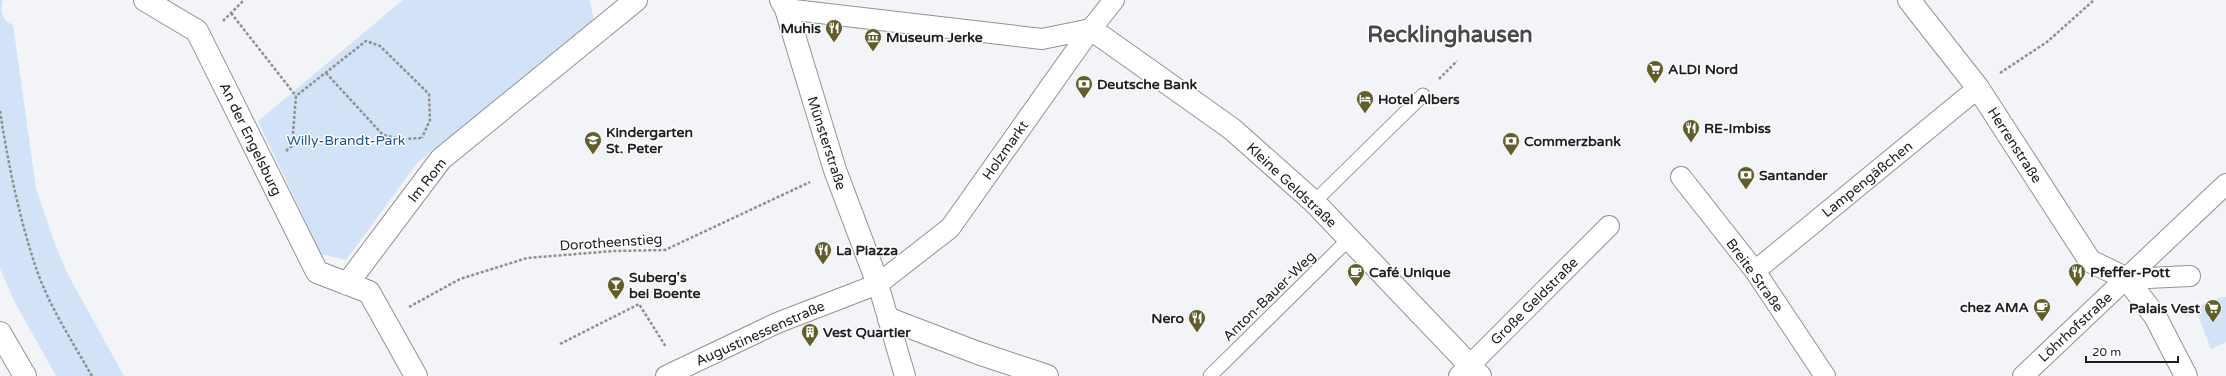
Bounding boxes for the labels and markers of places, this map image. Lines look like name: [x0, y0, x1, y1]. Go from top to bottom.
restaurant icon: Muhis: [824, 18, 844, 43]
place label: Muhis: [780, 20, 821, 37]
museum icon: Museum Jerke: [863, 27, 883, 52]
place label: Museum Jerke: [886, 29, 983, 46]
supermarket icon: ALDI Nord: [1645, 59, 1665, 84]
place label: ALDI Nord: [1668, 61, 1738, 78]
bank icon: Deutsche Bank: [1074, 74, 1094, 99]
place label: Deutsche Bank: [1097, 76, 1197, 93]
hotel icon: Hotel Albers: [1355, 89, 1375, 114]
place label: Hotel Albers: [1378, 91, 1460, 108]
restaurant icon: RE-Imbiss: [1681, 118, 1701, 143]
place label: RE-Imbiss: [1704, 120, 1771, 137]
place label: Kindergarten St. Peter: [606, 124, 693, 157]
school or university icon: Kindergarten St. Peter: [583, 130, 603, 155]
bank icon: Commerzbank: [1501, 131, 1521, 156]
place label: Commerzbank: [1524, 133, 1621, 150]
bank icon: Santander: [1736, 165, 1756, 190]
place label: Santander: [1759, 167, 1828, 184]
restaurant icon: La Piazza: [813, 240, 833, 265]
place label: La Piazza: [836, 242, 898, 259]
cafe icon: Café Unique: [1346, 262, 1366, 287]
restaurant icon: Pfeffer-Pott: [2067, 262, 2087, 287]
place label: Café Unique: [1369, 264, 1451, 281]
place label: Pfeffer-Pott: [2090, 264, 2171, 281]
place label: Suberg's bei Boente: [629, 269, 701, 302]
bar icon: Suberg's bei Boente: [606, 275, 626, 300]
cafe icon: chez AMA: [2032, 297, 2052, 322]
supermarket icon: Palais Vest: [2203, 298, 2223, 323]
place label: chez AMA: [1960, 299, 2030, 316]
place label: Palais Vest: [2129, 300, 2201, 317]
restaurant icon: Nero: [1187, 308, 1207, 333]
place label: Nero: [1151, 310, 1184, 327]
building icon: Vest Quartier: [800, 322, 820, 347]
place label: Vest Quartier: [823, 324, 911, 341]

